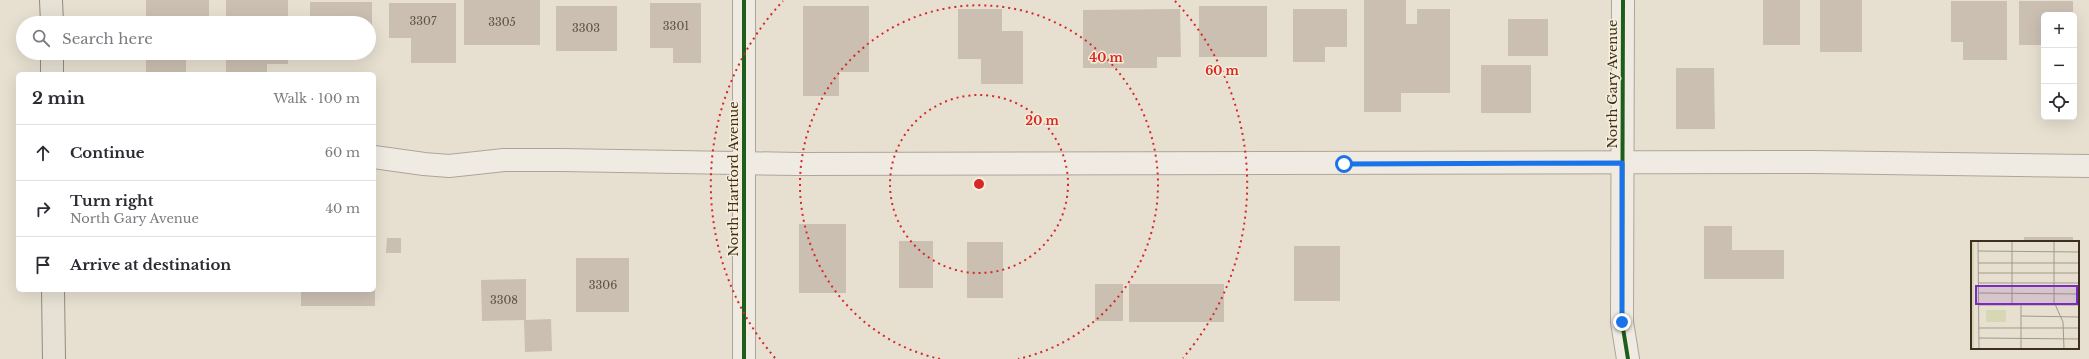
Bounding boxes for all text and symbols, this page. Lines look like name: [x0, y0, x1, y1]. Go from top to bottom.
map controls: [2041, 12, 2077, 120]
button: +: [2041, 12, 2077, 48]
house number: 3307: [410, 14, 437, 28]
house number: 3305: [488, 15, 516, 29]
search box: [16, 16, 376, 60]
house number: 3301: [663, 19, 689, 33]
street label: North Gary Avenue: [1604, 20, 1621, 148]
house number: 3303: [572, 21, 600, 35]
icon: search: [30, 27, 52, 49]
text: Search here: [62, 29, 153, 48]
button: −: [2041, 48, 2077, 84]
text: 40 m: [1089, 50, 1123, 65]
text: 60 m: [1205, 63, 1240, 78]
button: locate: [2041, 84, 2077, 120]
text: 2 min: [32, 88, 85, 109]
text: Walk · 100 m: [273, 90, 360, 107]
street label: North Hartford Avenue: [725, 101, 742, 257]
text: 20 m: [1025, 113, 1059, 128]
icon: ahead: [32, 142, 54, 164]
text: Continue: [70, 143, 145, 162]
text: 60 m: [325, 144, 360, 161]
route start: [1335, 155, 1353, 173]
centre of rings: [972, 177, 986, 191]
text: Turn right: [70, 191, 153, 210]
icon: right: [32, 198, 54, 220]
text: 40 m: [325, 200, 360, 217]
text: North Gary Avenue: [70, 210, 199, 227]
inset map: [1971, 241, 2079, 349]
icon: arrive: [32, 254, 54, 276]
text: Arrive at destination: [70, 255, 231, 274]
house number: 3306: [589, 278, 617, 292]
house number: 3308: [490, 293, 518, 307]
route end: [1613, 313, 1631, 331]

